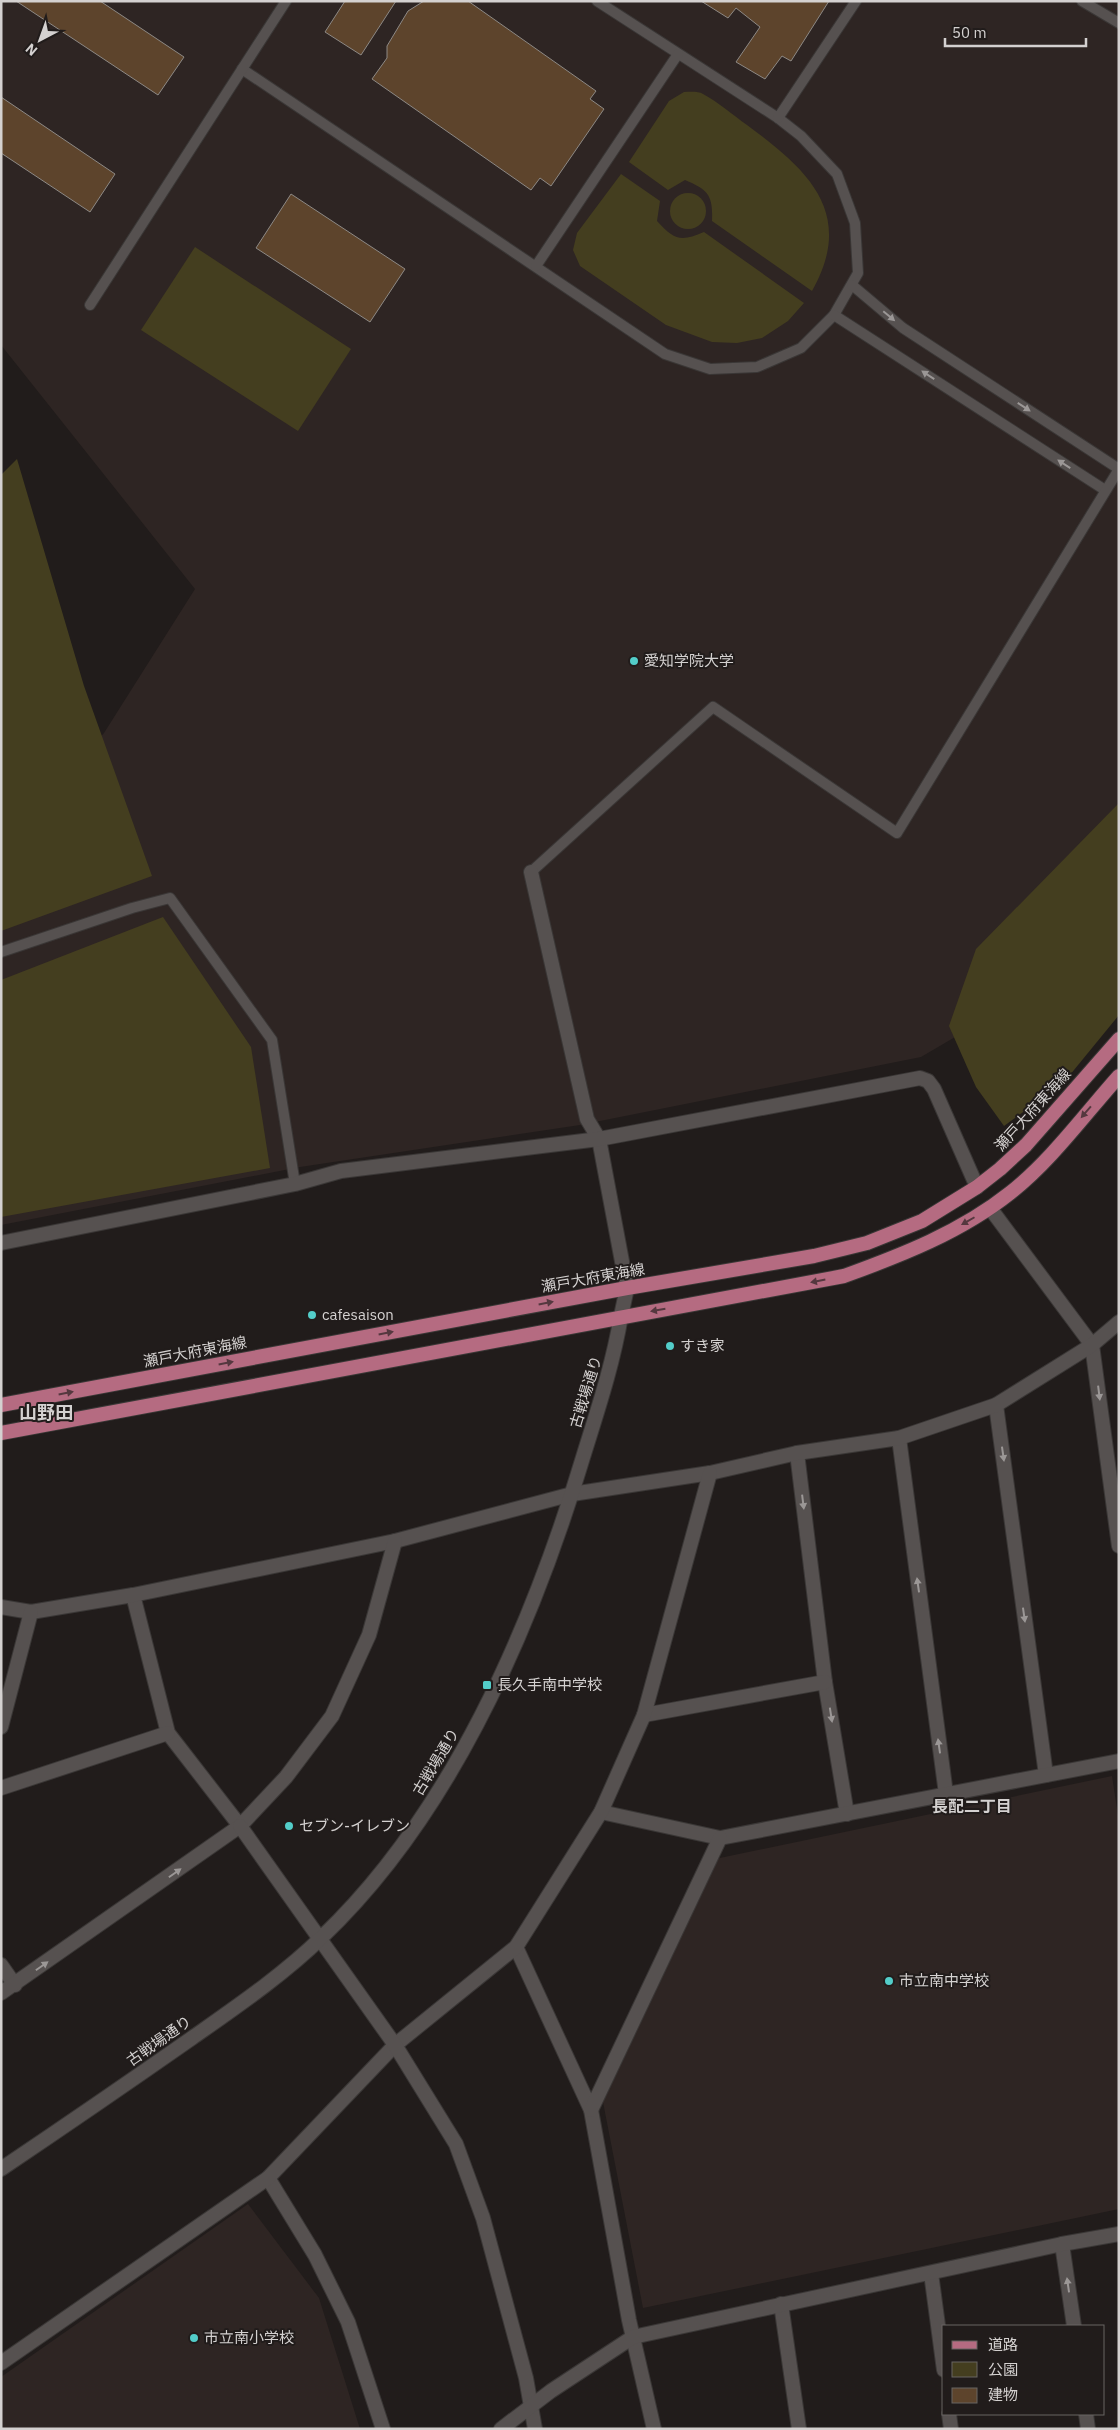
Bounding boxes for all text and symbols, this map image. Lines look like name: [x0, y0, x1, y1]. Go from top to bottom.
north arrow: [15, 15, 65, 65]
scale bar: [945, 15, 1086, 47]
text: 50 m: [952, 23, 987, 42]
text: N: [22, 40, 41, 60]
one-way arrow: [883, 310, 895, 321]
one-way arrow: [921, 371, 935, 380]
one-way arrow: [1017, 402, 1030, 411]
one-way arrow: [1058, 459, 1071, 468]
place label: 愛知学院大学: [644, 651, 734, 670]
marker: 愛知学院大学: [628, 655, 640, 667]
street label: 瀬戸大府東海線: [990, 1064, 1075, 1155]
one-way arrow: [1081, 1105, 1092, 1118]
one-way arrow: [961, 1217, 974, 1226]
street label: 瀬戸大府東海線: [540, 1259, 646, 1296]
one-way arrow: [810, 1277, 825, 1285]
one-way arrow: [538, 1299, 553, 1307]
place label: cafesaison: [322, 1305, 394, 1324]
one-way arrow: [649, 1306, 665, 1314]
marker: cafesaison: [306, 1309, 318, 1321]
one-way arrow: [378, 1328, 394, 1336]
street label: 瀬戸大府東海線: [142, 1332, 248, 1371]
place label: すき家: [680, 1336, 725, 1355]
marker: すき家: [664, 1340, 676, 1352]
street label: 古戦場通り: [565, 1353, 606, 1431]
one-way arrow: [219, 1358, 235, 1366]
one-way arrow: [1095, 1385, 1103, 1401]
one-way arrow: [59, 1388, 75, 1396]
district label: 山野田: [19, 1401, 73, 1424]
one-way arrow: [999, 1446, 1007, 1462]
one-way arrow: [799, 1494, 807, 1510]
one-way arrow: [914, 1576, 922, 1592]
one-way arrow: [1021, 1607, 1029, 1623]
place label: 長久手南中学校: [497, 1675, 602, 1694]
marker: 長久手南中学校: [481, 1679, 493, 1691]
one-way arrow: [827, 1707, 835, 1723]
street label: 古戦場通り: [408, 1725, 463, 1799]
one-way arrow: [935, 1737, 943, 1753]
district label: 長配二丁目: [932, 1796, 1012, 1816]
place label: セブン-イレブン: [299, 1816, 410, 1835]
marker: セブン-イレブン: [283, 1820, 295, 1832]
one-way arrow: [168, 1868, 181, 1878]
one-way arrow: [35, 1961, 48, 1971]
place label: 市立南中学校: [899, 1971, 989, 1990]
marker: 市立南中学校: [883, 1975, 895, 1987]
street label: 古戦場通り: [123, 2011, 195, 2070]
one-way arrow: [1064, 2277, 1072, 2293]
legend: [942, 2325, 1105, 2415]
place label: 市立南小学校: [204, 2328, 294, 2347]
marker: 市立南小学校: [188, 2332, 200, 2344]
text: 道路: [988, 2335, 1018, 2354]
text: 公園: [988, 2360, 1018, 2379]
text: 建物: [988, 2385, 1018, 2404]

